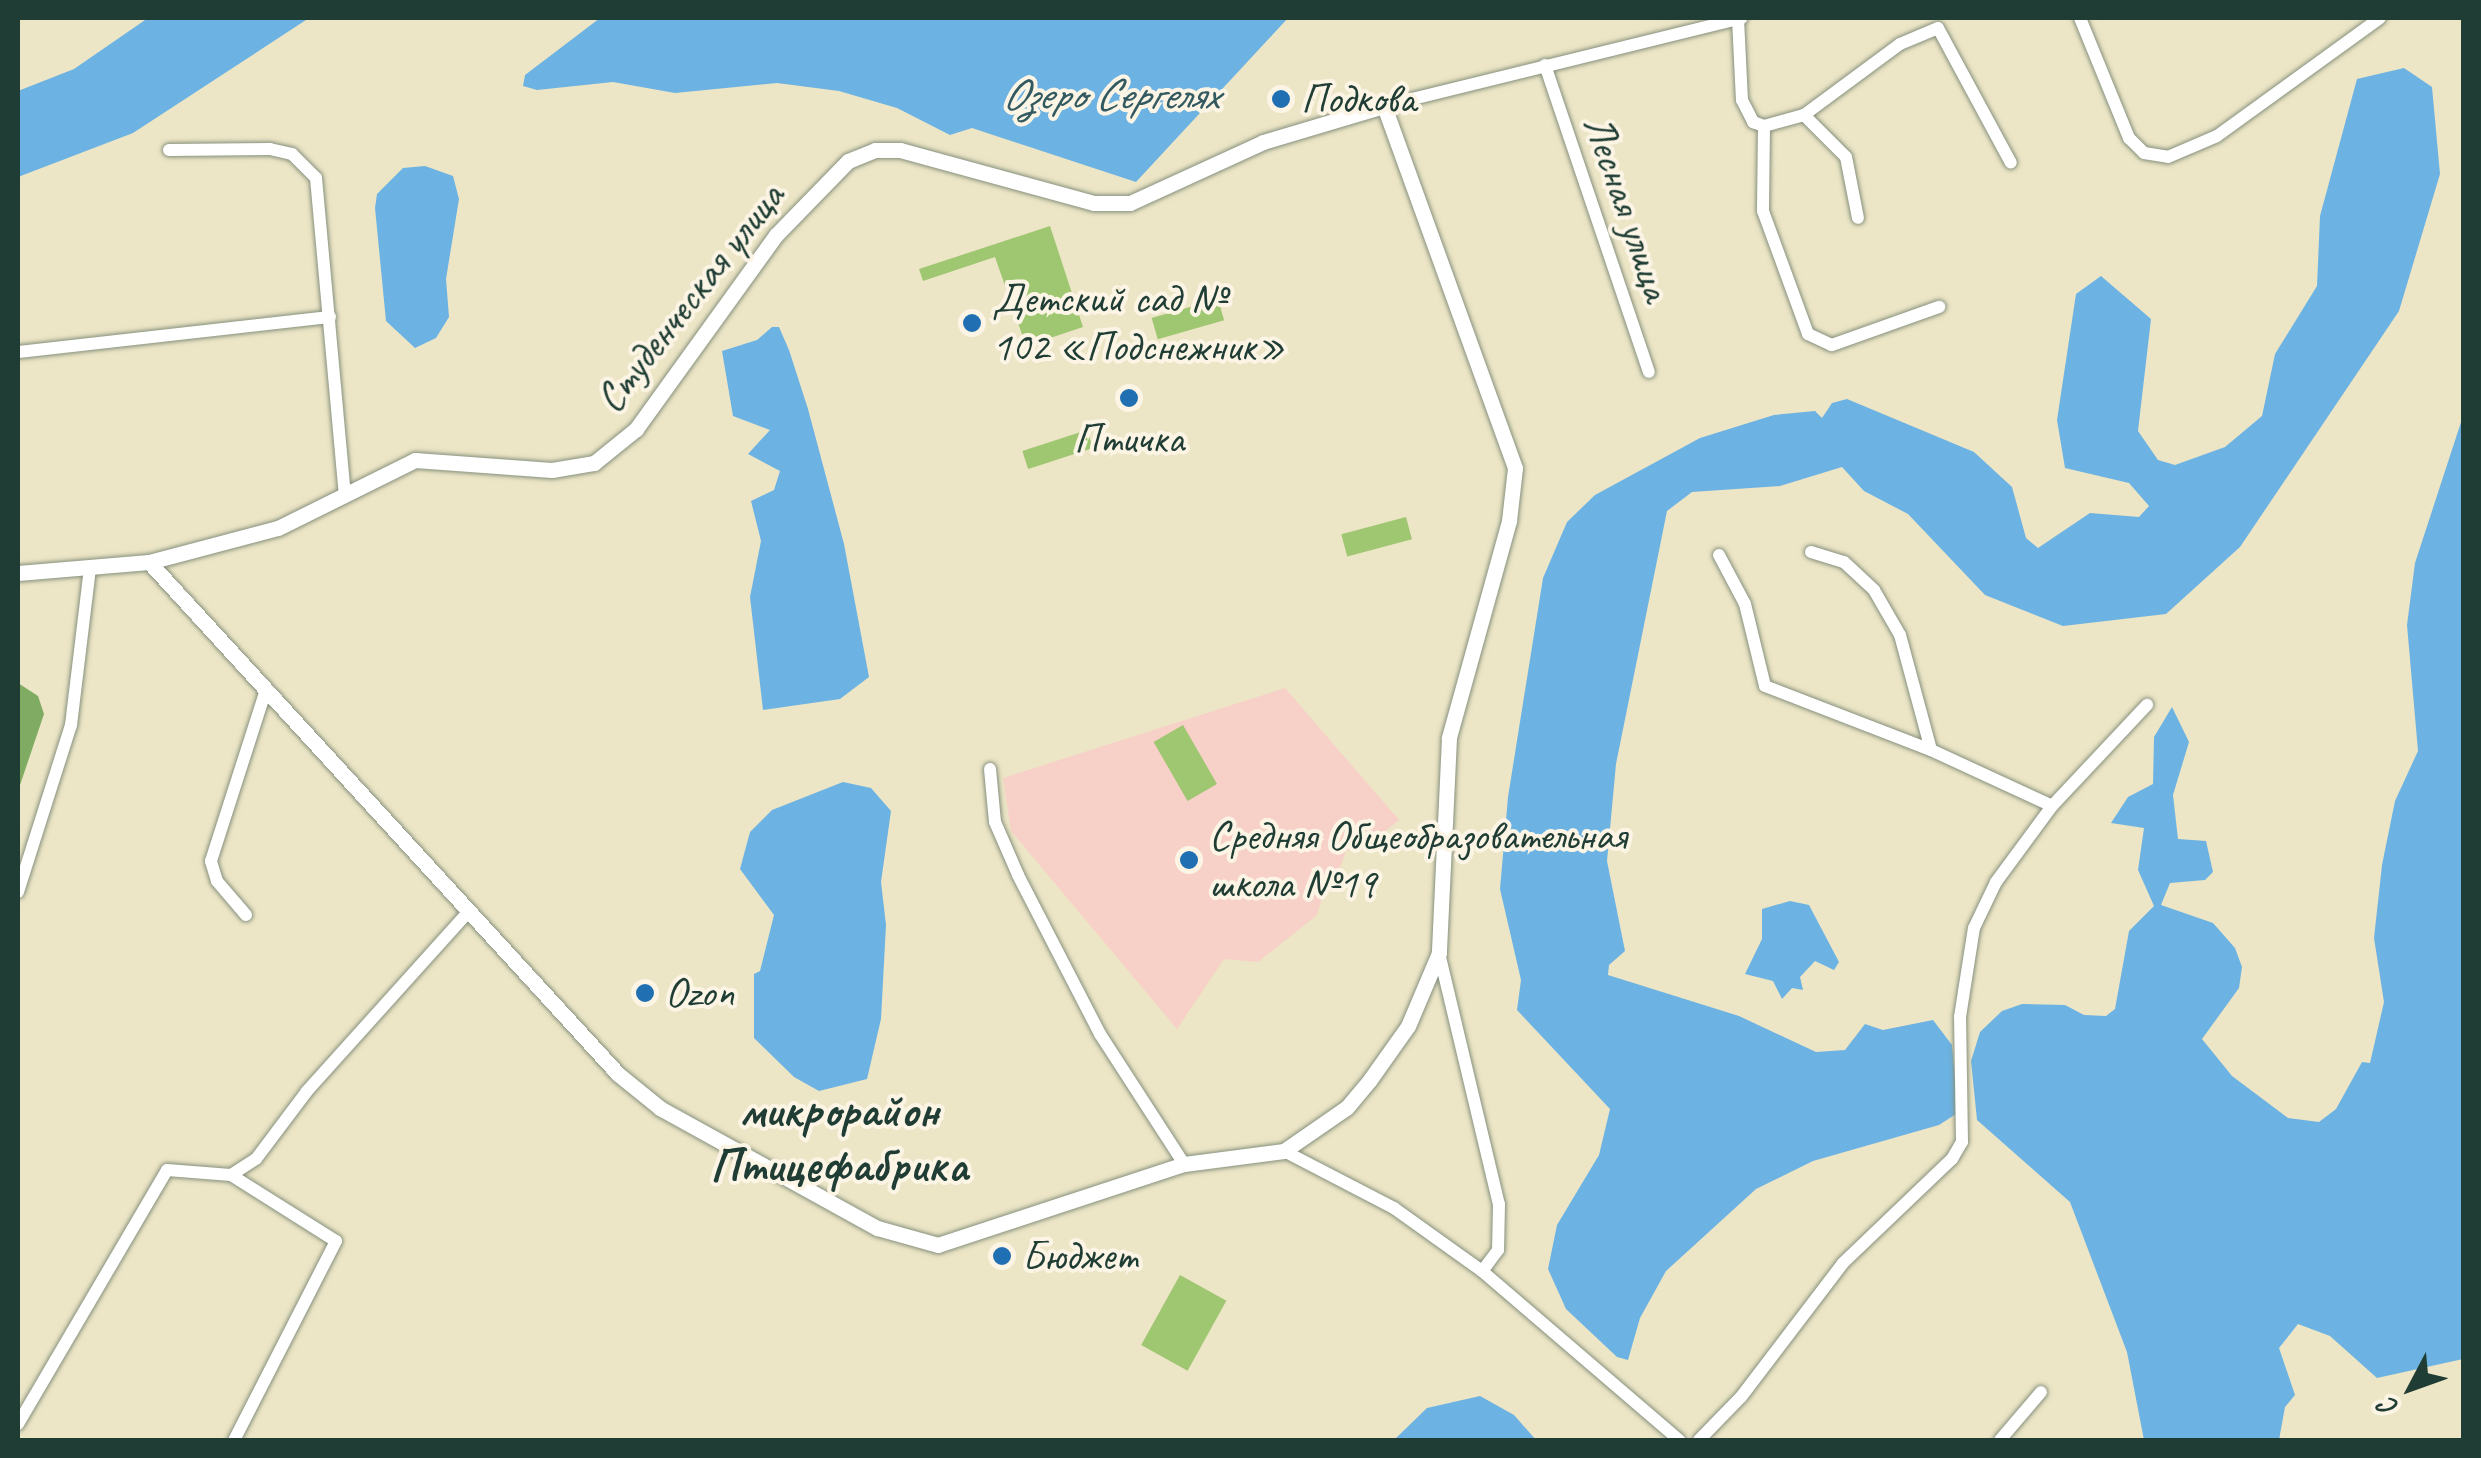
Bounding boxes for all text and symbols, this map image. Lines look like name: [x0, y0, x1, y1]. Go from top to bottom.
water label: Озеро Сергелях: [1001, 68, 1219, 122]
place label: Подкова: [1301, 74, 1415, 124]
marker: Подкова: [1270, 88, 1292, 110]
street label: Лесная улица: [1572, 109, 1682, 307]
street label: Студенческая улица: [584, 172, 796, 424]
place label: Детский сад № 102 «Подснежник»: [992, 274, 1285, 372]
marker: Детский сад № 102 «Подснежник»: [961, 312, 983, 334]
marker: Птичка: [1118, 387, 1140, 409]
place label: Птичка: [1074, 414, 1184, 464]
place label: Средняя Общеобразовательная школа №19: [1209, 811, 1626, 909]
marker: Средняя Общеобразовательная школа №19: [1178, 849, 1200, 871]
place label: Ozon: [665, 968, 734, 1018]
marker: Ozon: [634, 982, 656, 1004]
district label: микрорайон Птицефабрика: [710, 1081, 968, 1194]
place label: Бюджет: [1022, 1231, 1138, 1281]
marker: Бюджет: [991, 1245, 1013, 1267]
north arrow: [2361, 1338, 2461, 1438]
text: С: [2370, 1391, 2406, 1425]

